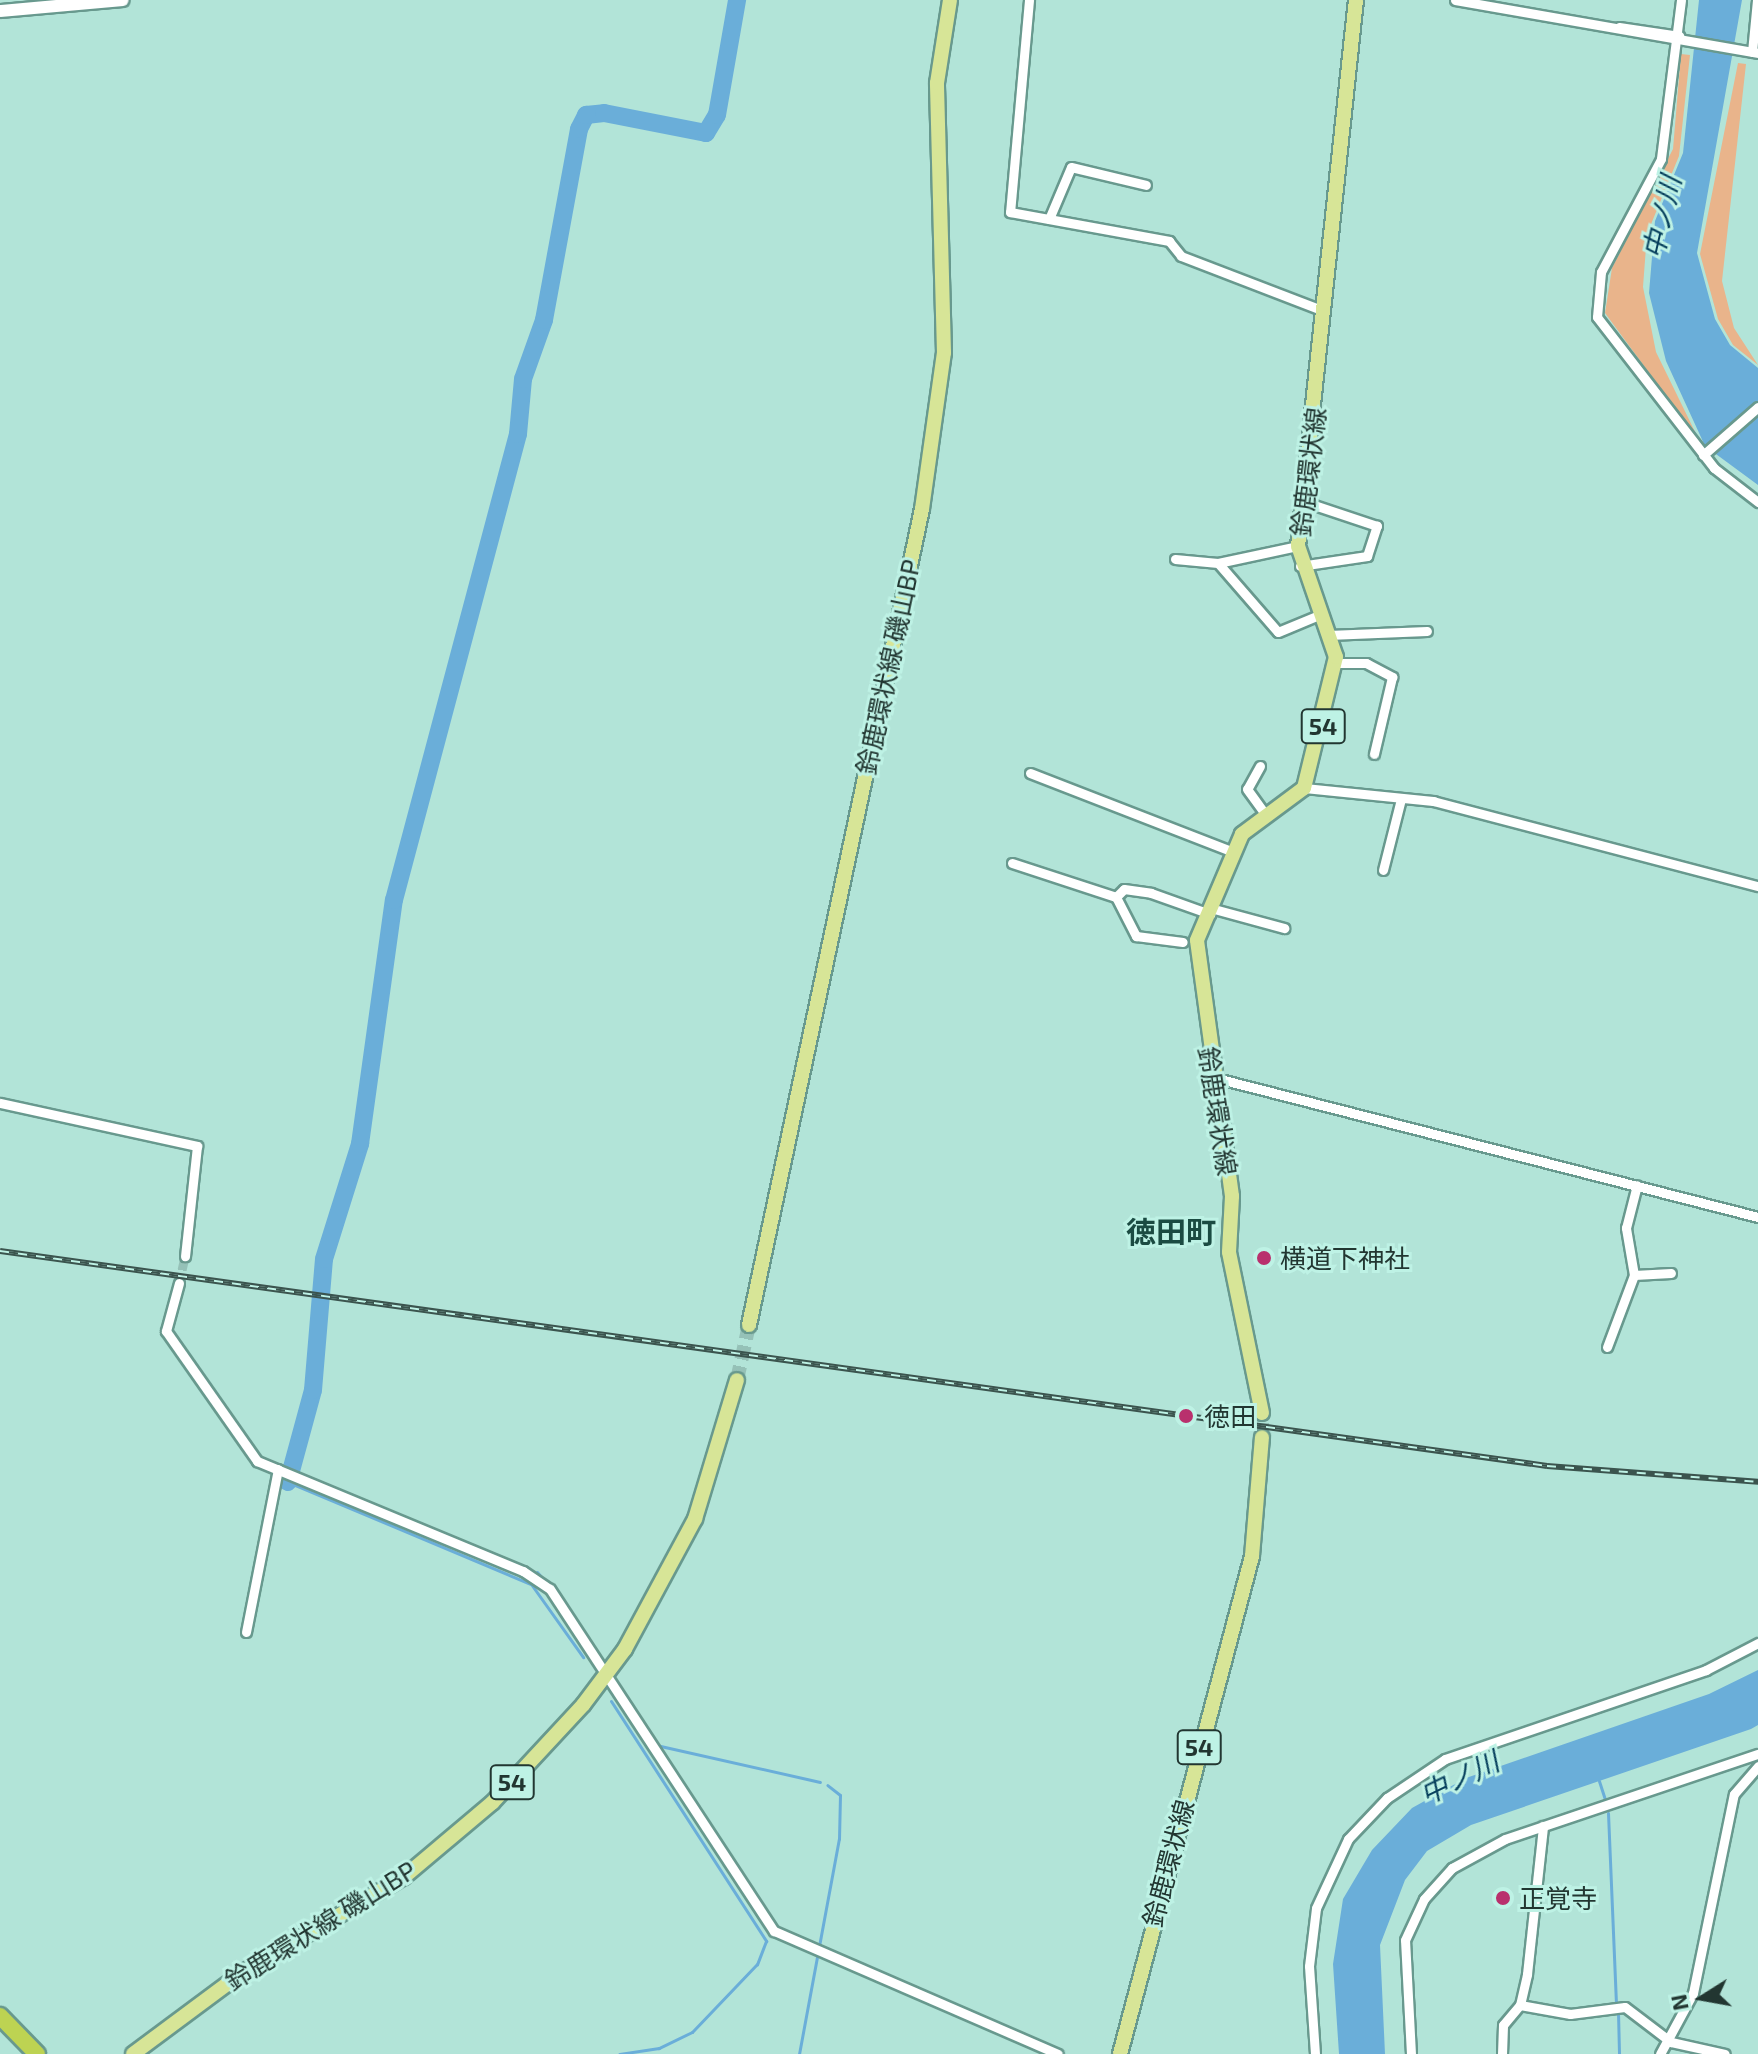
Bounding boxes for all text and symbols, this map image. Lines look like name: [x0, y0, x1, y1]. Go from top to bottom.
water label: 中ノ川: [1635, 172, 1687, 262]
street label: 鈴鹿環状線: [1285, 406, 1331, 538]
street label: 鈴鹿環状線 磯山BP: [850, 557, 926, 777]
road number: 54: [1299, 706, 1347, 746]
street label: 鈴鹿環状線: [1192, 1044, 1244, 1178]
district label: 徳田町: [1126, 1213, 1216, 1249]
place label: 横道下神社: [1280, 1242, 1410, 1274]
marker: 横道下神社: [1255, 1249, 1273, 1267]
place label: 徳田: [1204, 1400, 1256, 1432]
marker: 徳田: [1175, 1405, 1197, 1427]
road number: 54: [1175, 1727, 1223, 1767]
water label: 中ノ川: [1414, 1743, 1504, 1811]
road number: 54: [488, 1762, 536, 1802]
street label: 鈴鹿環状線: [1136, 1796, 1200, 1930]
street label: 鈴鹿環状線 磯山BP: [219, 1854, 421, 1996]
place label: 正覚寺: [1519, 1882, 1597, 1914]
marker: 正覚寺: [1494, 1889, 1512, 1907]
north arrow: [1662, 1958, 1742, 2038]
text: N: [1664, 1992, 1693, 2013]

